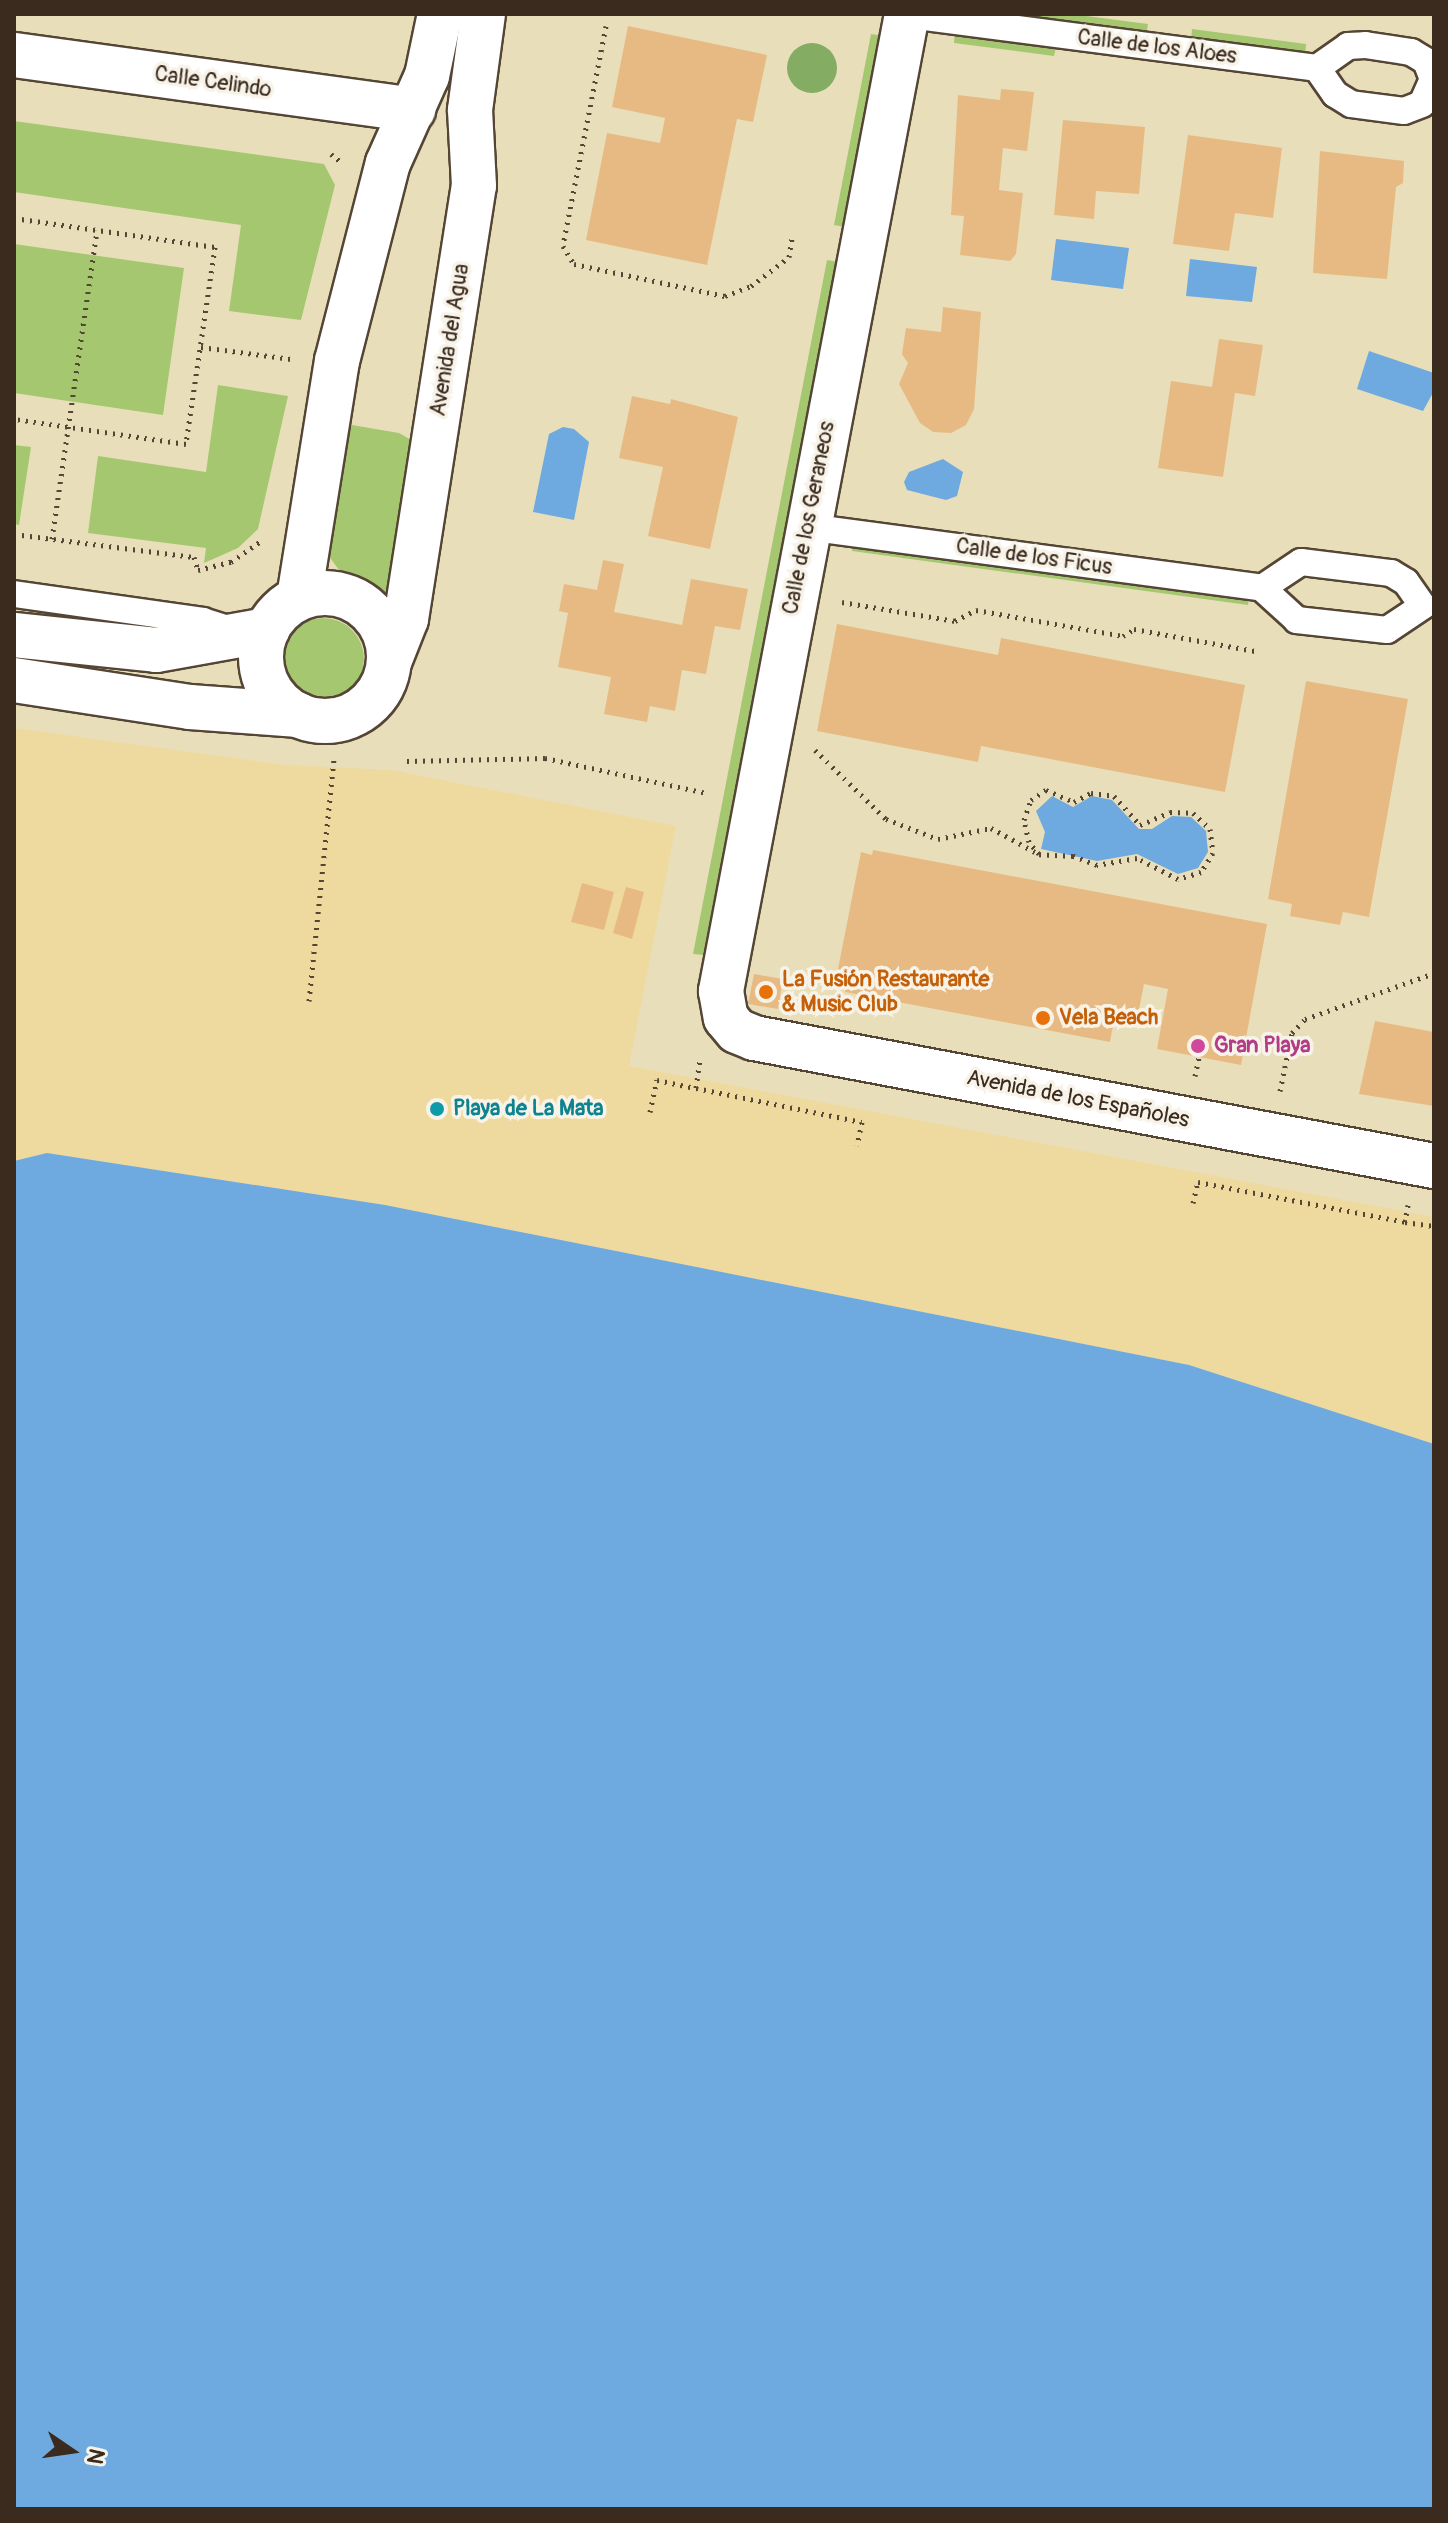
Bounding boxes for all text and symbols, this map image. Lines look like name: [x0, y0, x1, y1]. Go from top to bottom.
street label: Calle de los Aloes: [1076, 24, 1238, 70]
street label: Calle Celindo: [153, 61, 273, 103]
street label: Avenida del Agua: [425, 262, 475, 418]
street label: Calle de los Geraneos: [777, 419, 841, 617]
street label: Calle de los Ficus: [954, 533, 1114, 581]
place label: La Fusión Restaurante & Music Club: [782, 966, 989, 1018]
marker: La Fusión Restaurante & Music Club: [757, 983, 775, 1001]
place label: Vela Beach: [1059, 1005, 1158, 1031]
marker: Vela Beach: [1034, 1009, 1052, 1027]
place label: Gran Playa: [1214, 1033, 1310, 1059]
marker: Gran Playa: [1189, 1037, 1207, 1055]
street label: Avenida de los Españoles: [965, 1064, 1191, 1134]
place label: Playa de La Mata: [453, 1096, 604, 1122]
marker: Playa de La Mata: [428, 1100, 446, 1118]
north arrow: [32, 2411, 112, 2491]
text: N: [80, 2446, 111, 2467]

